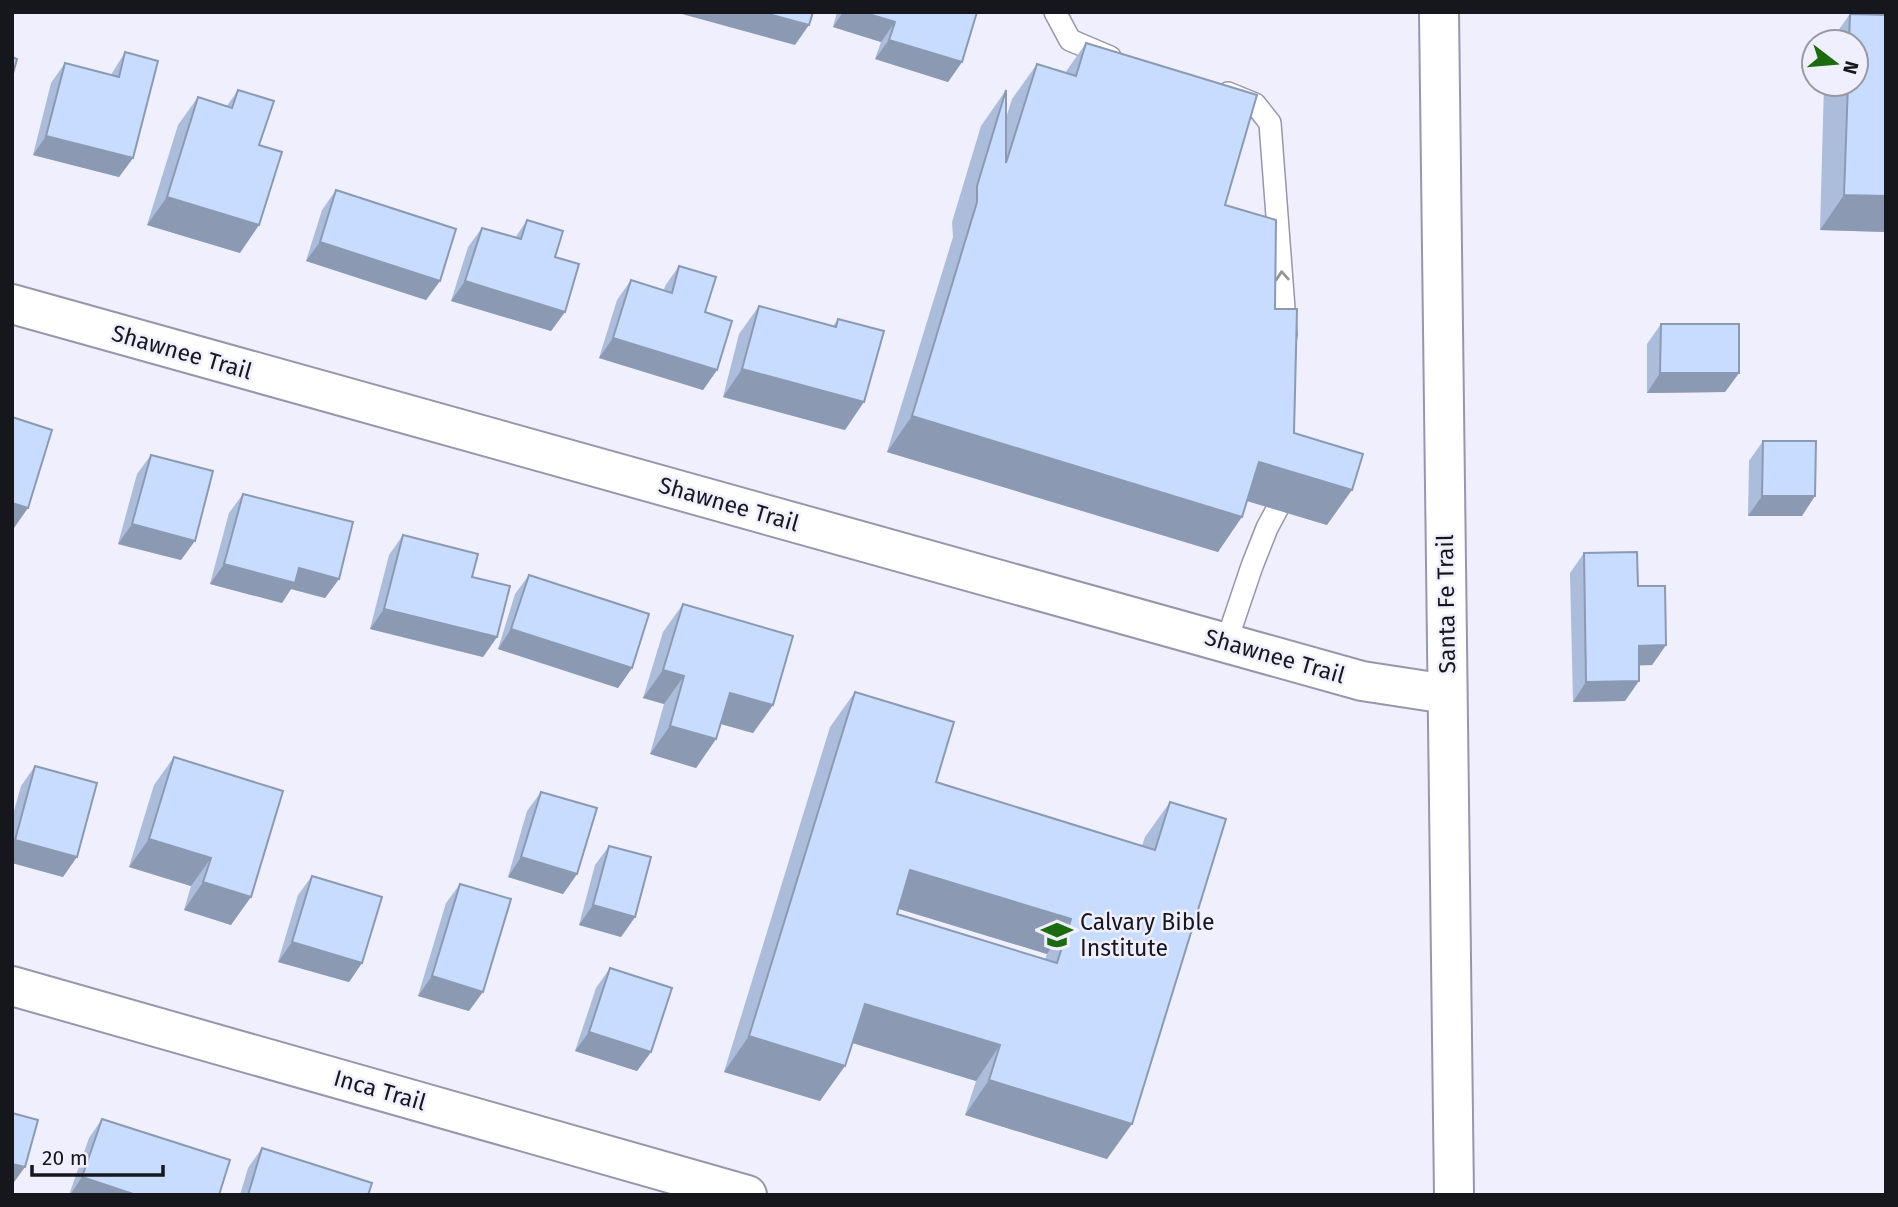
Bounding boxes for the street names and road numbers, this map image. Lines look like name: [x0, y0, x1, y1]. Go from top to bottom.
street label: Shawnee Trail: [109, 319, 256, 385]
street label: Shawnee Trail: [656, 471, 803, 537]
street label: Santa Fe Trail: [1431, 534, 1461, 674]
street label: Shawnee Trail: [1202, 623, 1349, 689]
street label: Inca Trail: [331, 1063, 430, 1117]

